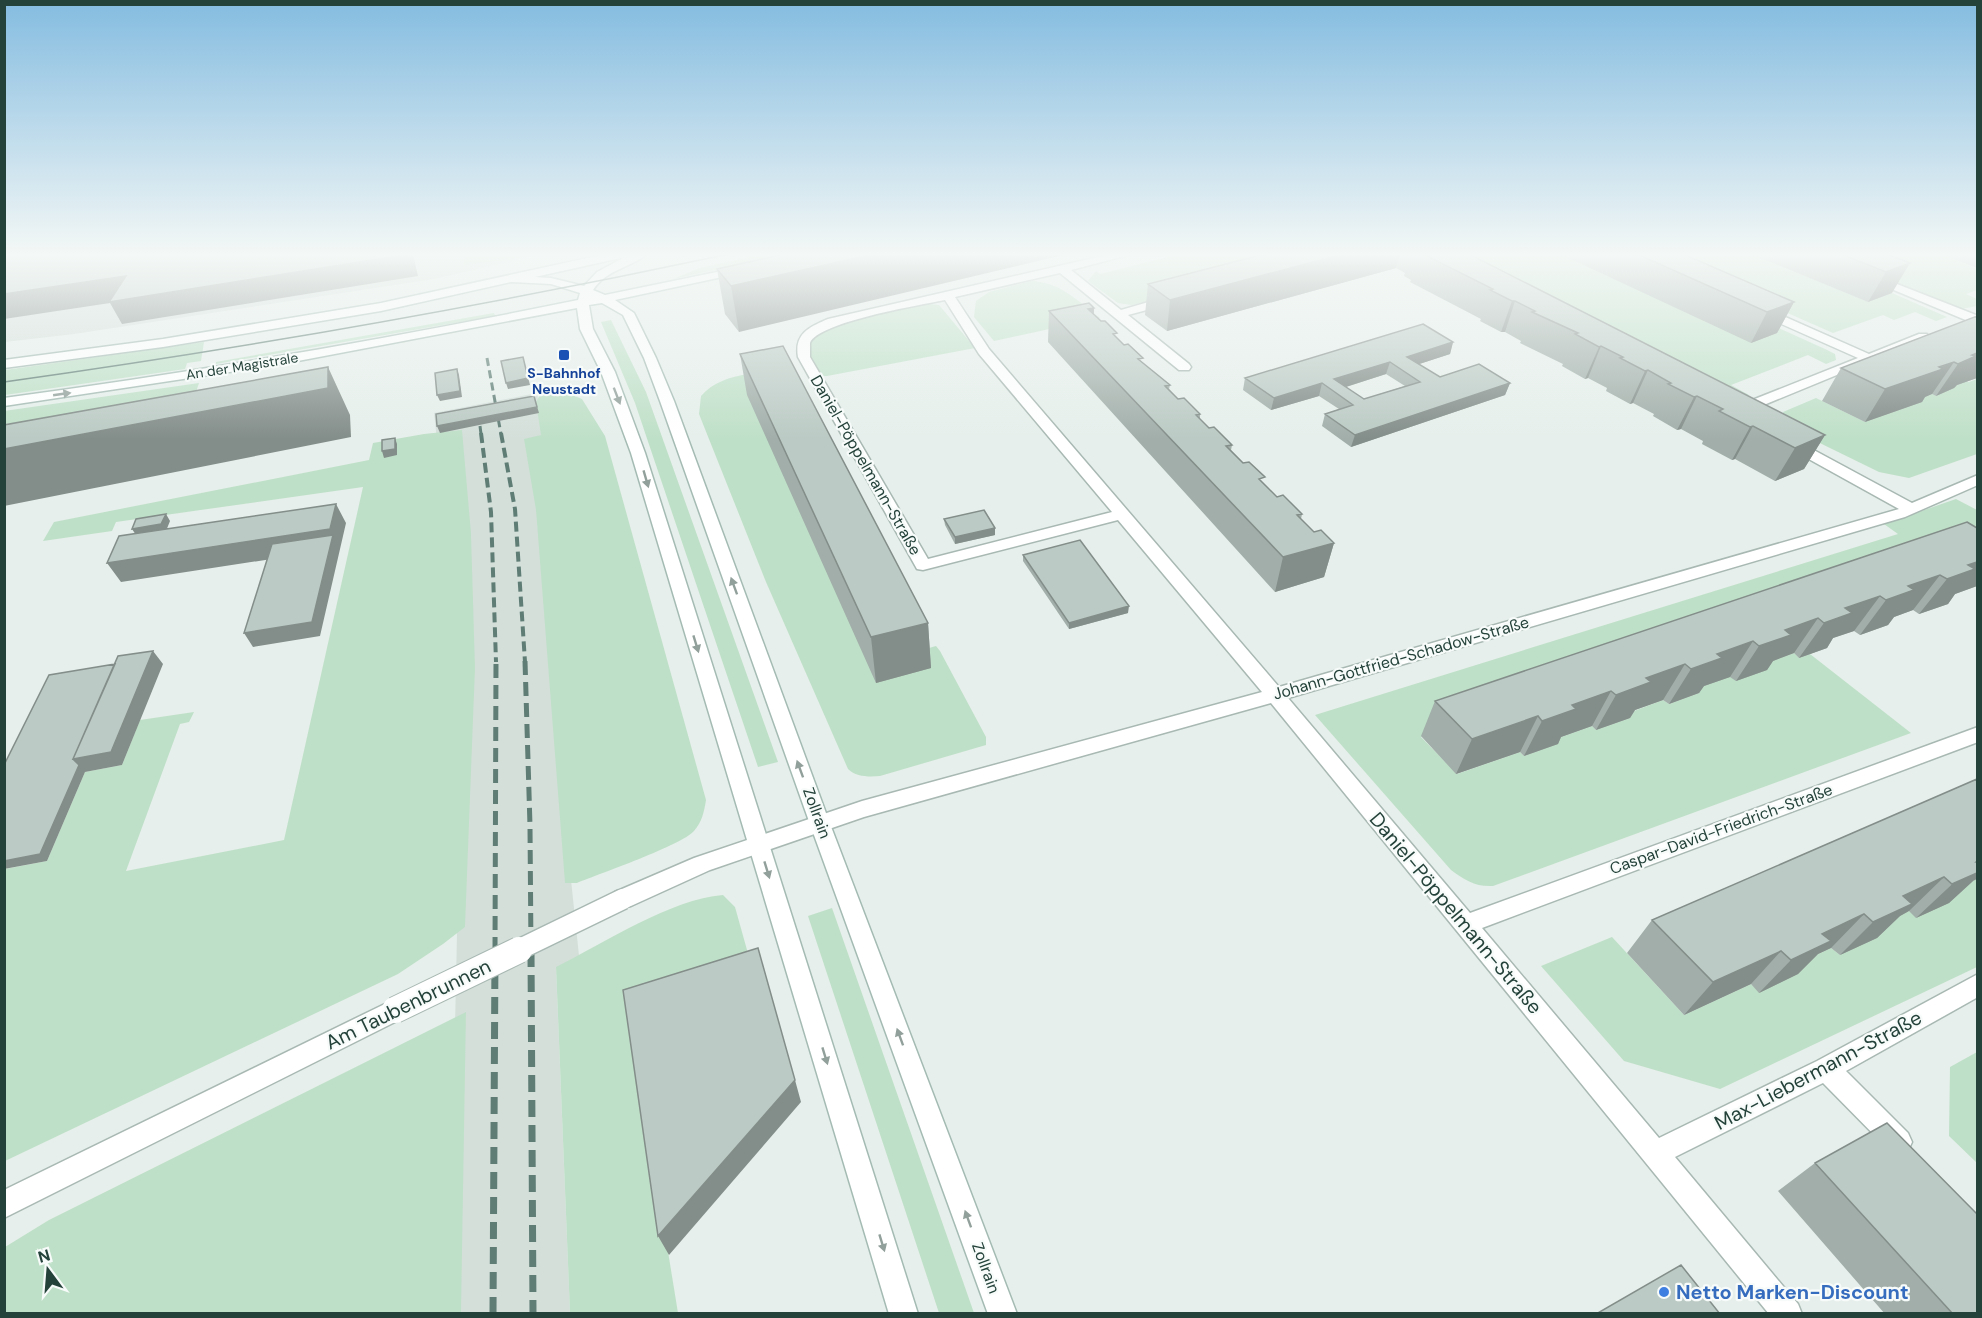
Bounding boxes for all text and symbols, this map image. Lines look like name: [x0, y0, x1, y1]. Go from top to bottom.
street label: An der Magistrale: [185, 348, 299, 384]
marker: S-Bahnhof Neustadt: [557, 348, 571, 362]
place label: S-Bahnhof Neustadt: [527, 364, 601, 398]
street label: Daniel-Pöppelmann-Straße: [806, 371, 926, 559]
one-way arrow: [613, 387, 623, 405]
one-way arrow: [53, 389, 72, 398]
one-way arrow: [642, 470, 651, 488]
one-way arrow: [728, 577, 738, 595]
street label: Johann-Gottfried-Schadow-Straße: [1271, 611, 1531, 705]
one-way arrow: [692, 635, 701, 653]
one-way arrow: [795, 760, 805, 778]
street label: Caspar-David-Friedrich-Straße: [1607, 779, 1835, 879]
street label: Zollrain: [798, 785, 836, 841]
street label: Daniel-Pöppelmann-Straße: [1364, 807, 1548, 1019]
one-way arrow: [763, 861, 772, 879]
street label: Am Taubenbrunnen: [321, 953, 495, 1055]
street label: Max-Liebermann-Straße: [1710, 1004, 1926, 1136]
one-way arrow: [895, 1027, 905, 1045]
one-way arrow: [821, 1047, 830, 1065]
one-way arrow: [963, 1210, 973, 1228]
one-way arrow: [878, 1234, 888, 1252]
north arrow: [18, 1240, 78, 1300]
street label: Zollrain: [967, 1240, 1005, 1296]
text: N: [35, 1244, 53, 1268]
place label: Netto Marken-Discount: [1676, 1279, 1909, 1305]
marker: Netto Marken-Discount: [1657, 1285, 1671, 1299]

